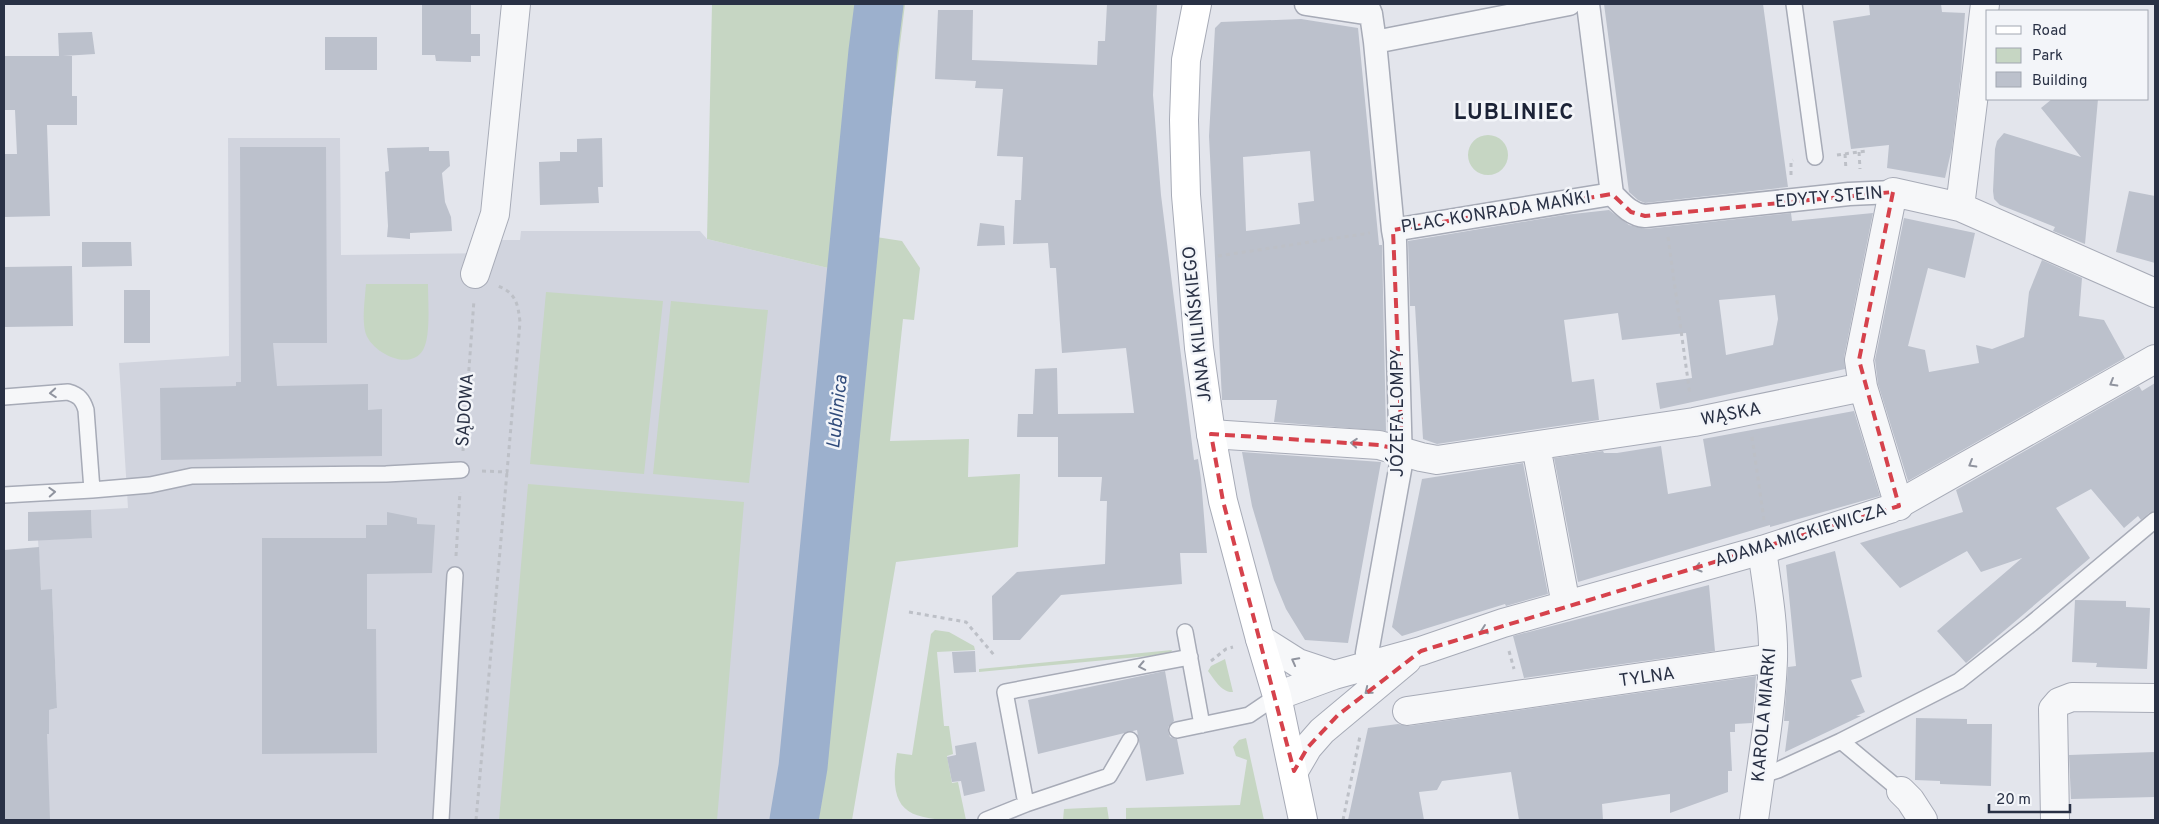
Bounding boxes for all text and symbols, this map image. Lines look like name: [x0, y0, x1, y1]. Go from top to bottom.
legend: [1986, 10, 2149, 100]
text: Road: [2032, 22, 2067, 41]
text: Park: [2032, 47, 2063, 66]
text: Building: [2032, 72, 2087, 91]
district label: LUBLINIEC: [1454, 100, 1574, 127]
street label: EDYTY STEIN: [1774, 182, 1884, 214]
street label: PLAC KONRADA MAŃKI: [1399, 185, 1593, 239]
street label: JANA KILIŃSKIEGO: [1176, 245, 1218, 404]
street label: JÓZEFA LOMPY: [1385, 349, 1410, 477]
street label: SĄDOWA: [452, 373, 480, 447]
water label: Lublinica: [822, 374, 854, 450]
one-way arrow: [2109, 377, 2118, 387]
one-way arrow: [49, 387, 57, 398]
street label: WĄSKA: [1699, 398, 1763, 432]
one-way arrow: [1350, 437, 1358, 448]
one-way arrow: [1968, 458, 1977, 468]
one-way arrow: [49, 487, 57, 498]
street label: ADAMA MICKIEWICZA: [1712, 499, 1890, 573]
one-way arrow: [1695, 562, 1703, 572]
one-way arrow: [1480, 624, 1489, 634]
street label: KAROLA MIARKI: [1748, 647, 1782, 783]
one-way arrow: [1292, 657, 1301, 667]
one-way arrow: [1137, 660, 1146, 670]
street label: TYLNA: [1618, 663, 1676, 693]
one-way arrow: [1365, 685, 1374, 693]
scale bar: [1989, 782, 2070, 814]
text: 20 m: [1996, 791, 2031, 810]

